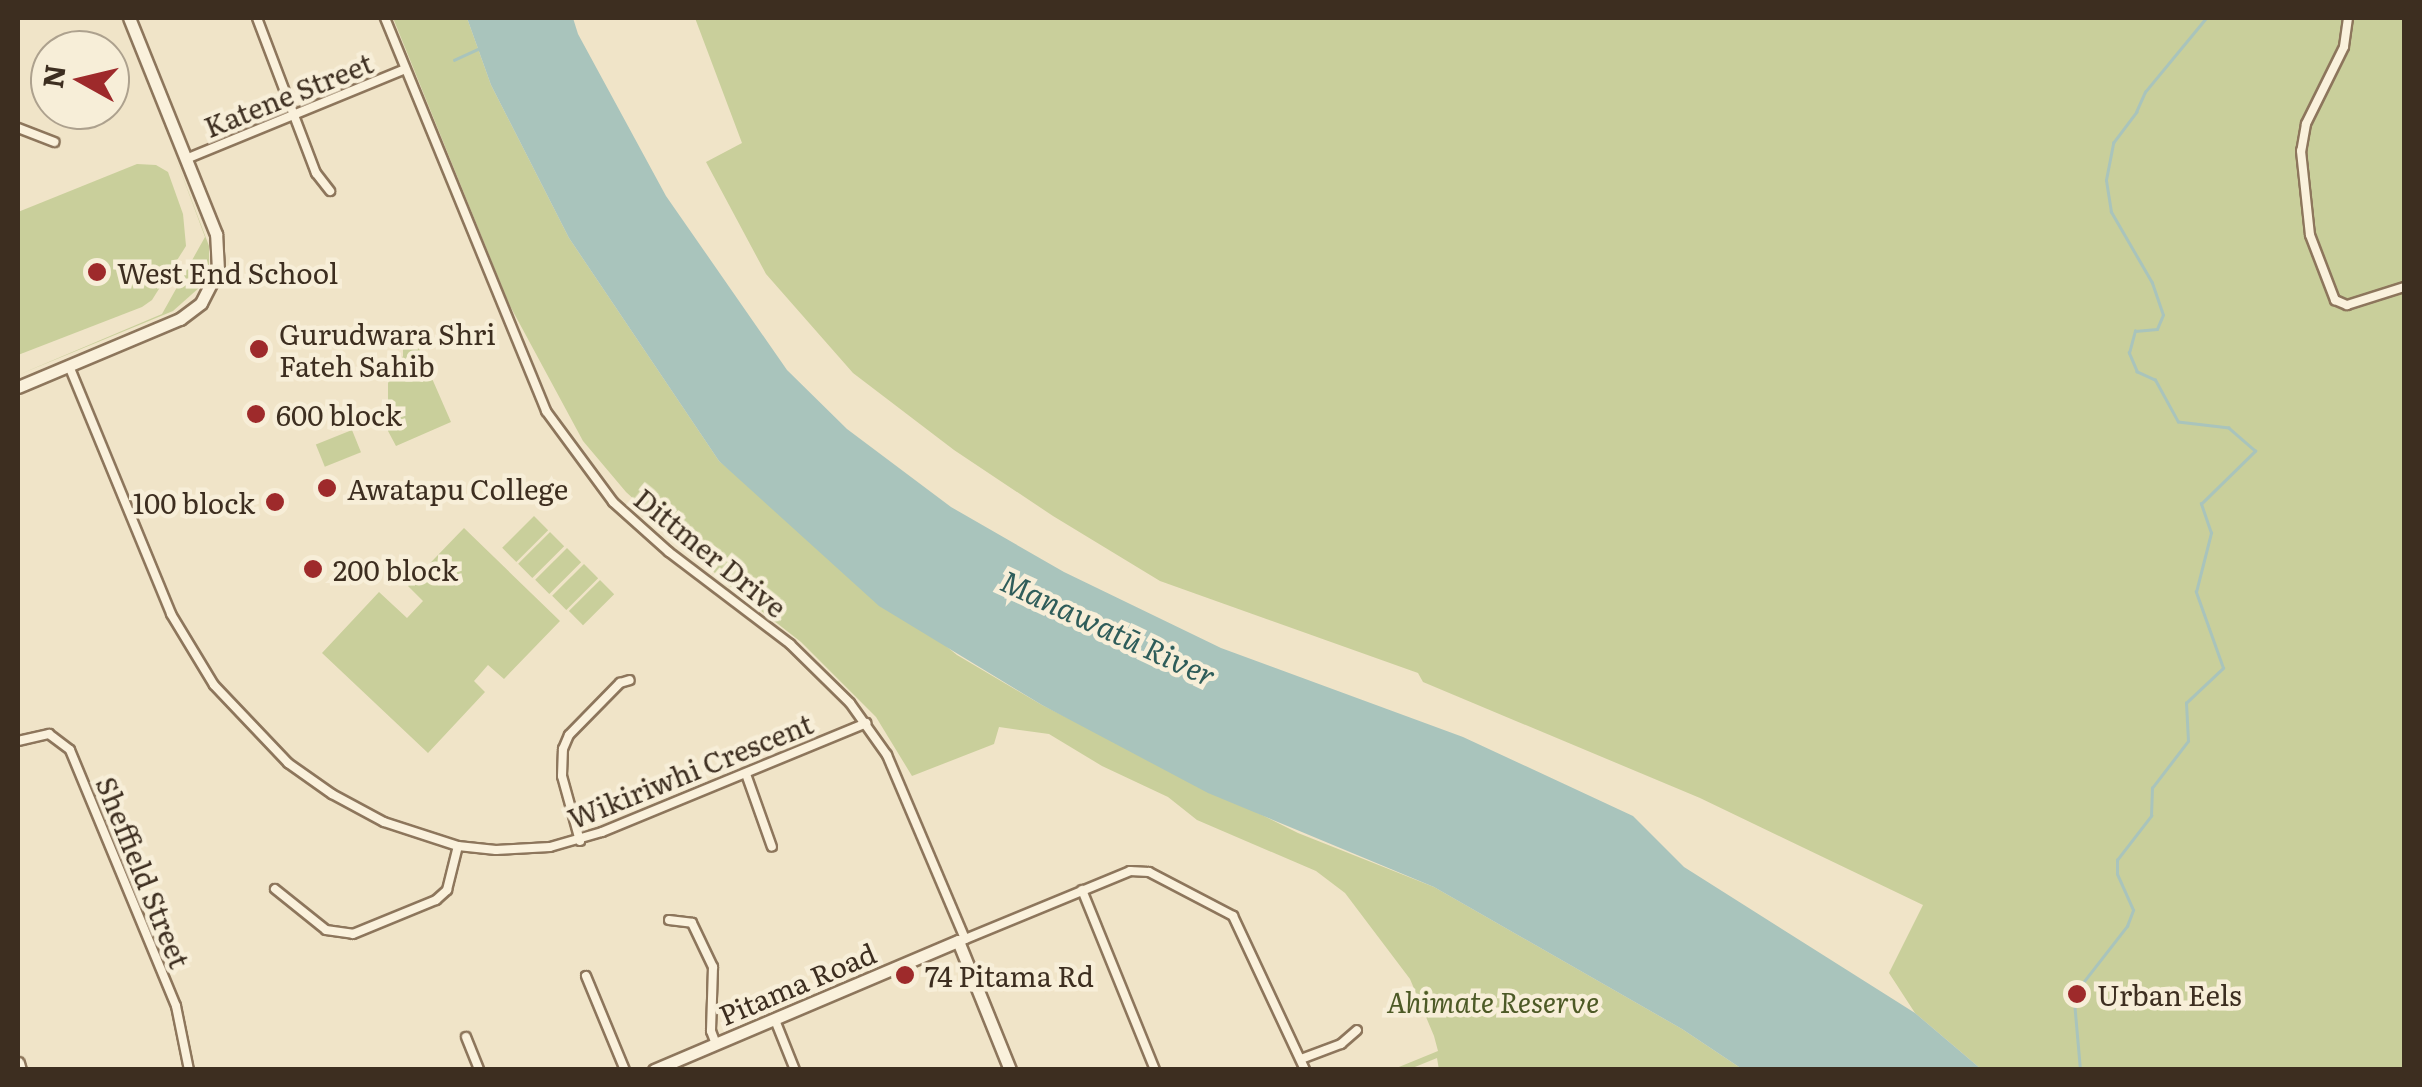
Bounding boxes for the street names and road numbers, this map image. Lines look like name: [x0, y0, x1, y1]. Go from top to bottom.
street label: Katene Street: [199, 45, 377, 143]
street label: Dittmer Drive: [628, 481, 794, 623]
street label: Wikiriwhi Crescent: [563, 706, 817, 834]
street label: Sheffield Street: [90, 771, 198, 973]
street label: Pitama Road: [714, 935, 880, 1031]

